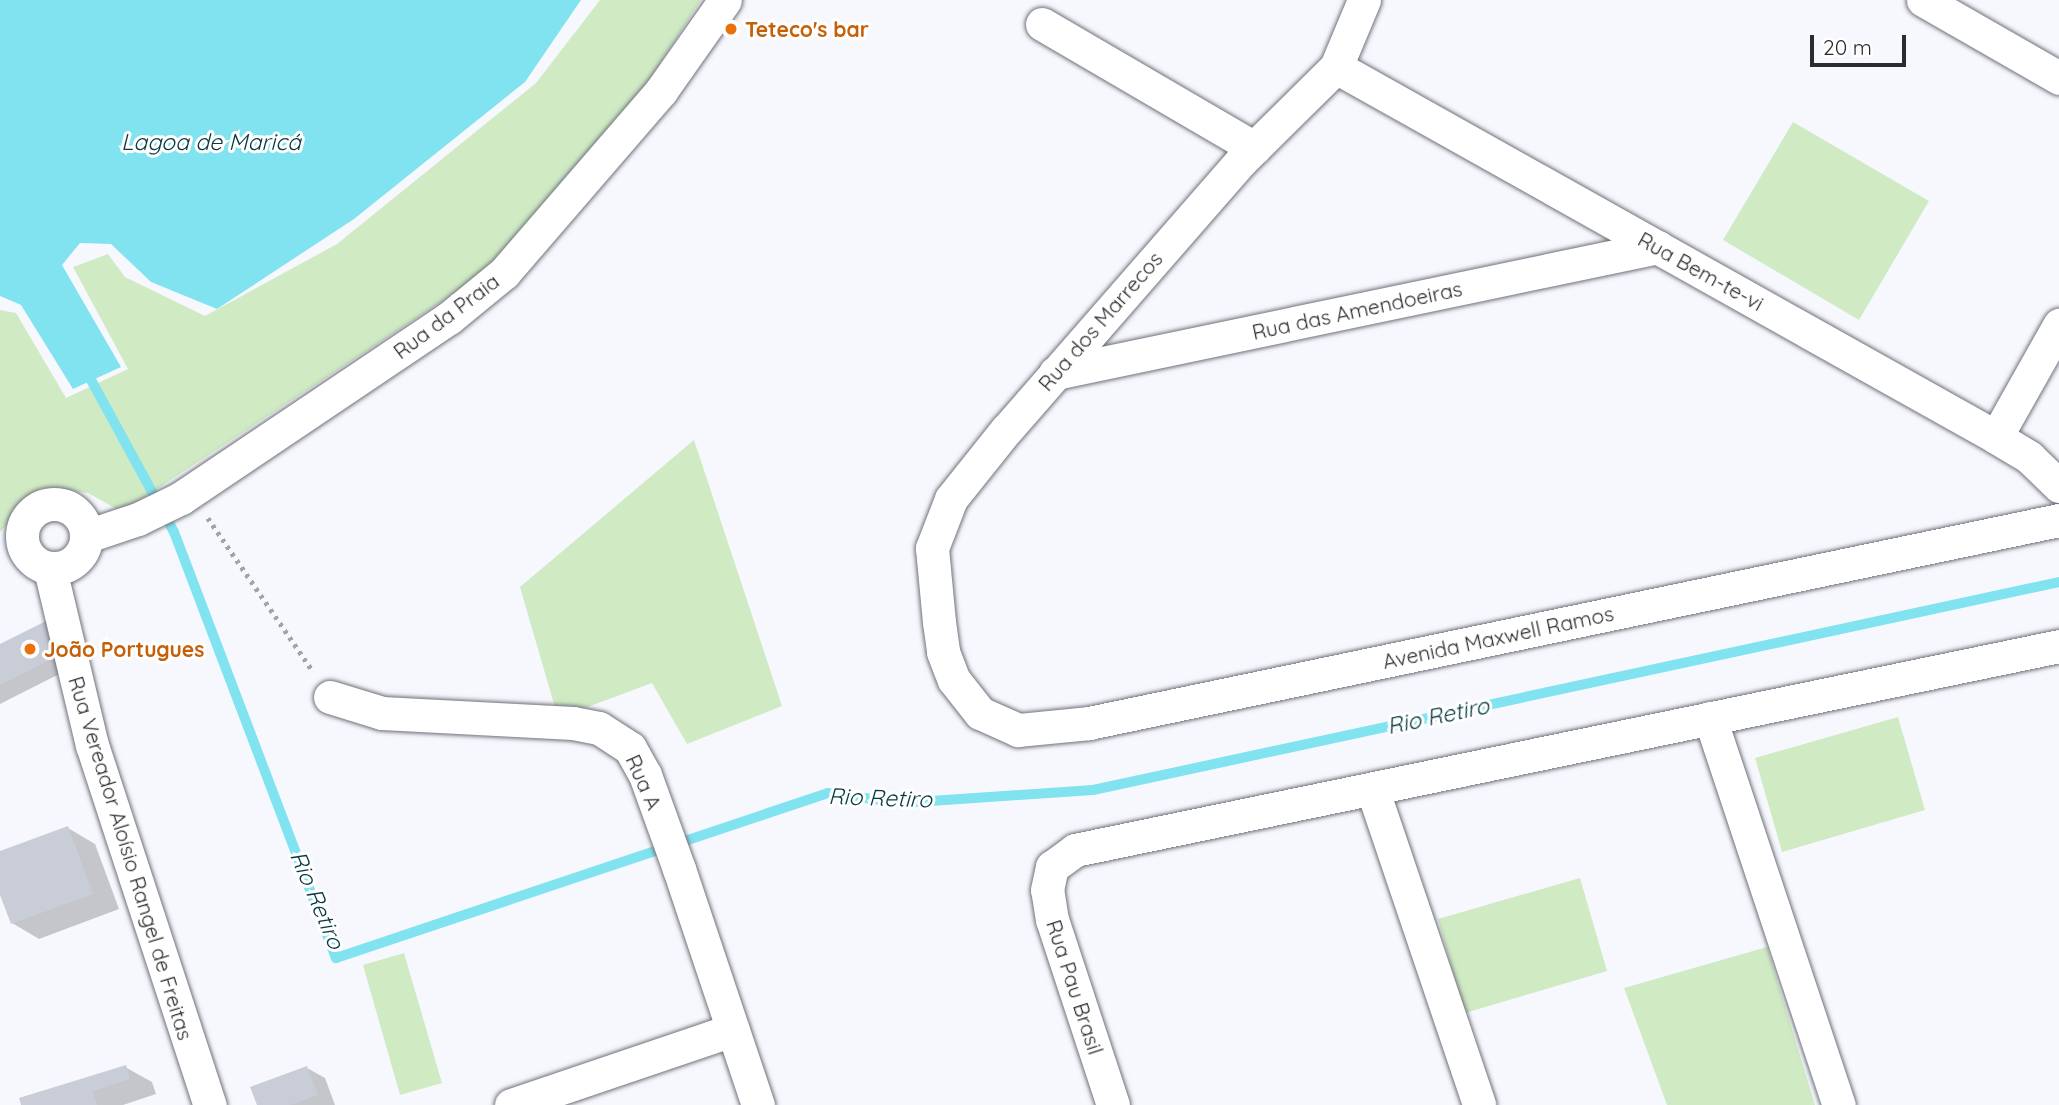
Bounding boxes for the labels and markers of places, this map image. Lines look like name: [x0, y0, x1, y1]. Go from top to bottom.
place label: Teteco's bar: [745, 16, 869, 42]
marker: Teteco's bar: [723, 21, 739, 37]
place label: João Portugues: [44, 636, 204, 662]
marker: João Portugues: [22, 641, 38, 657]

